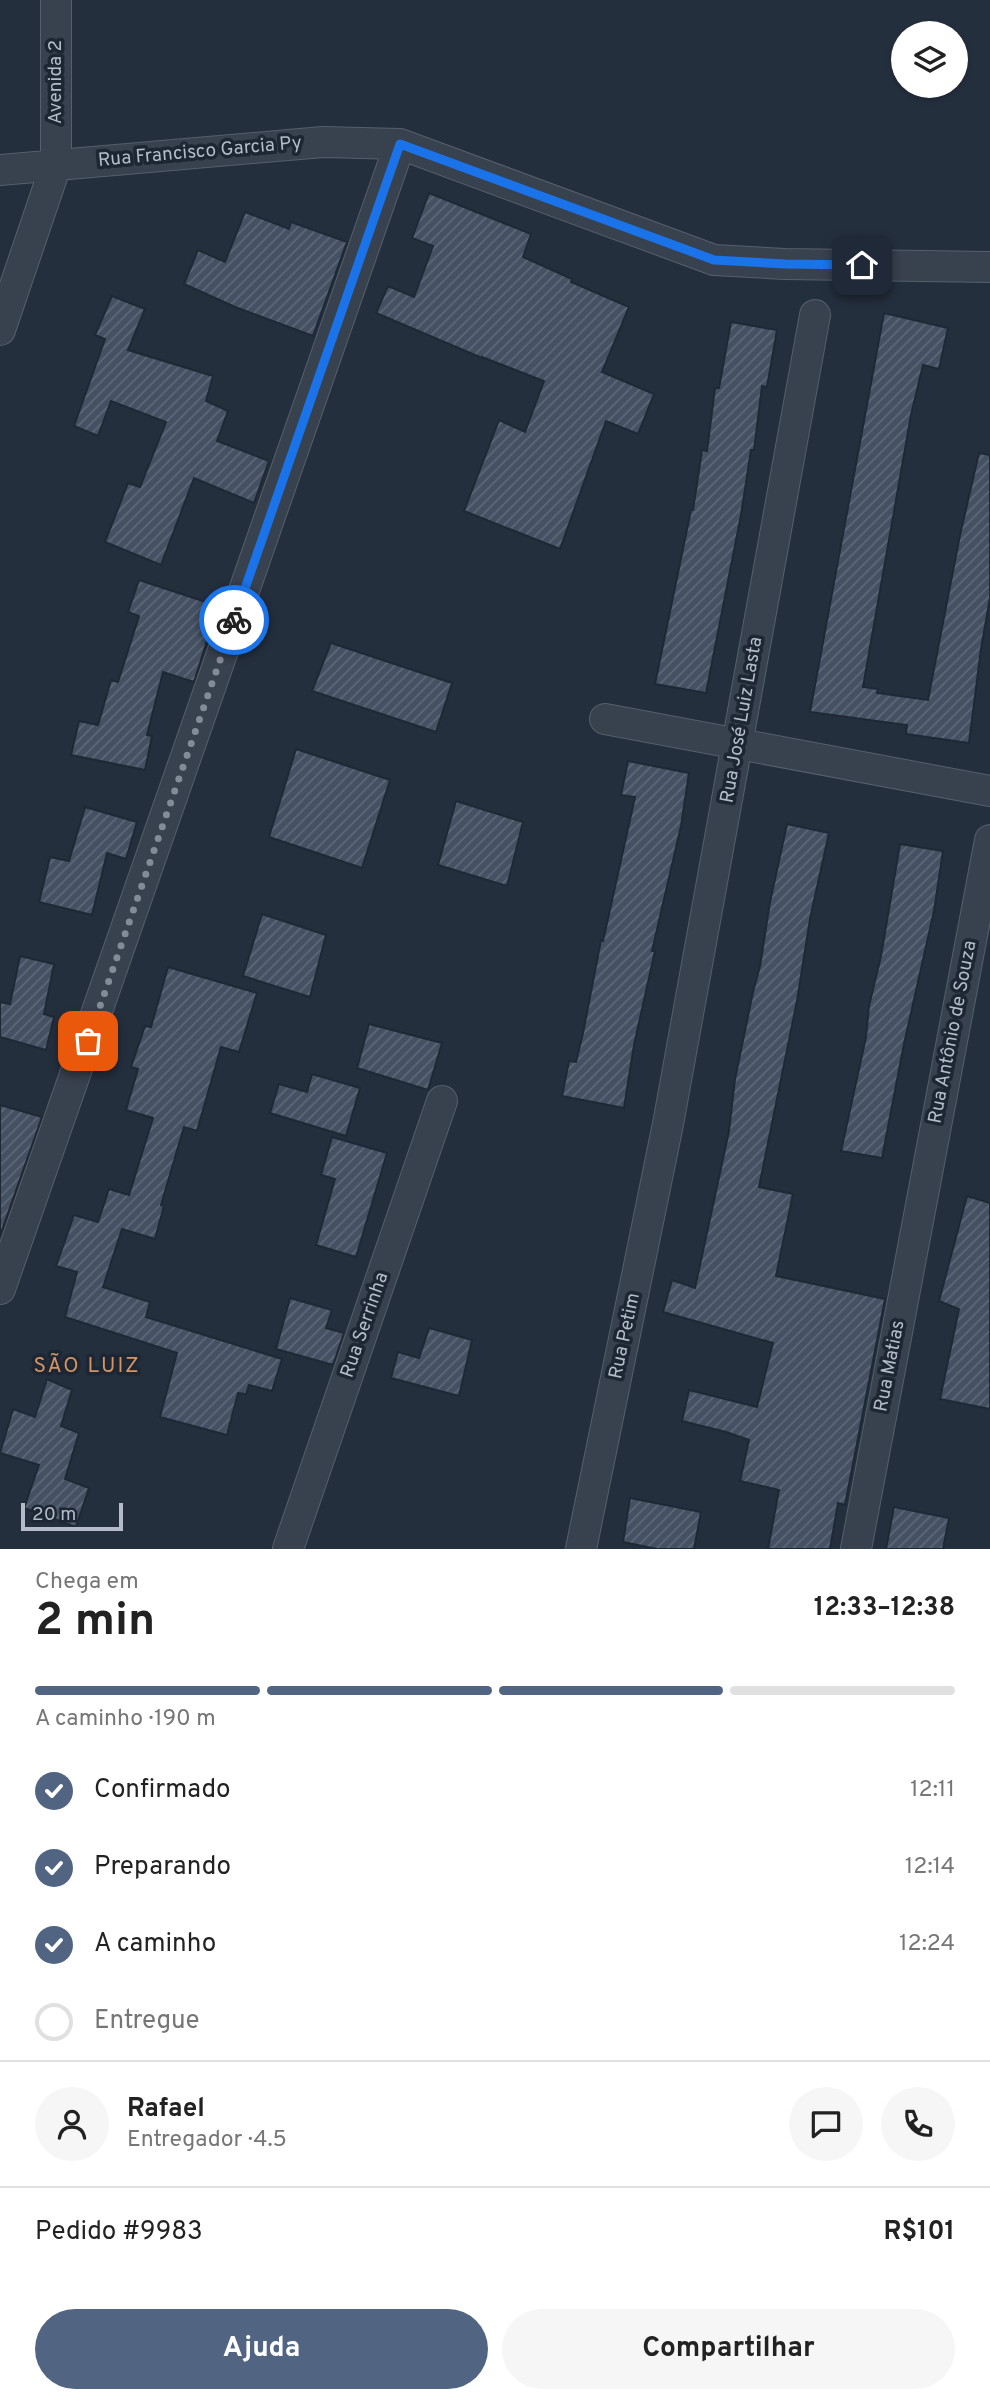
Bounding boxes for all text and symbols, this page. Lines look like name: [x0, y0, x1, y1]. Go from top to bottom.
map controls: [891, 21, 968, 98]
button: layers: [891, 21, 968, 98]
street label: Avenida 2: [44, 40, 68, 124]
street label: Rua Francisco Garcia Py: [97, 131, 303, 173]
pin: [832, 235, 892, 295]
icon: home: [843, 246, 881, 284]
courier: [199, 585, 269, 655]
icon: bike: [215, 601, 253, 639]
street label: Rua José Luiz Lasta: [716, 635, 768, 805]
street label: Rua Antônio de Souza: [923, 938, 983, 1126]
pin: [58, 1011, 118, 1071]
icon: bag: [69, 1022, 107, 1060]
street label: Rua Serrinha: [336, 1269, 394, 1381]
street label: Rua Petim: [604, 1291, 646, 1381]
street label: Rua Matias: [869, 1318, 911, 1414]
district label: SÃO LUIZ: [33, 1353, 141, 1380]
scale bar: [21, 1500, 122, 1532]
text: 20 m: [32, 1503, 76, 1527]
text: Chega em: [35, 1568, 139, 1597]
text: 12:33–12:38: [814, 1592, 955, 1625]
text: 2 min: [35, 1593, 155, 1652]
text: A caminho · 190 m: [35, 1705, 216, 1734]
icon: check: [35, 1772, 73, 1810]
text: Confirmado: [94, 1774, 231, 1807]
text: 12:11: [910, 1776, 955, 1805]
icon: check: [35, 1849, 73, 1887]
text: Preparando: [94, 1851, 231, 1884]
text: 12:14: [905, 1853, 955, 1882]
icon: check: [35, 1926, 73, 1964]
text: A caminho: [94, 1928, 216, 1961]
text: 12:24: [899, 1930, 955, 1959]
text: Entregue: [94, 2005, 200, 2038]
button: person: [35, 2087, 109, 2161]
button: chat: [789, 2087, 863, 2161]
button: phone: [881, 2087, 955, 2161]
text: Rafael: [127, 2093, 205, 2126]
text: Entregador · 4.5: [127, 2126, 287, 2155]
text: Pedido #9983: [35, 2216, 203, 2249]
text: R$101: [883, 2216, 955, 2249]
button: Ajuda: [35, 2309, 488, 2389]
button: Compartilhar: [502, 2309, 955, 2389]

